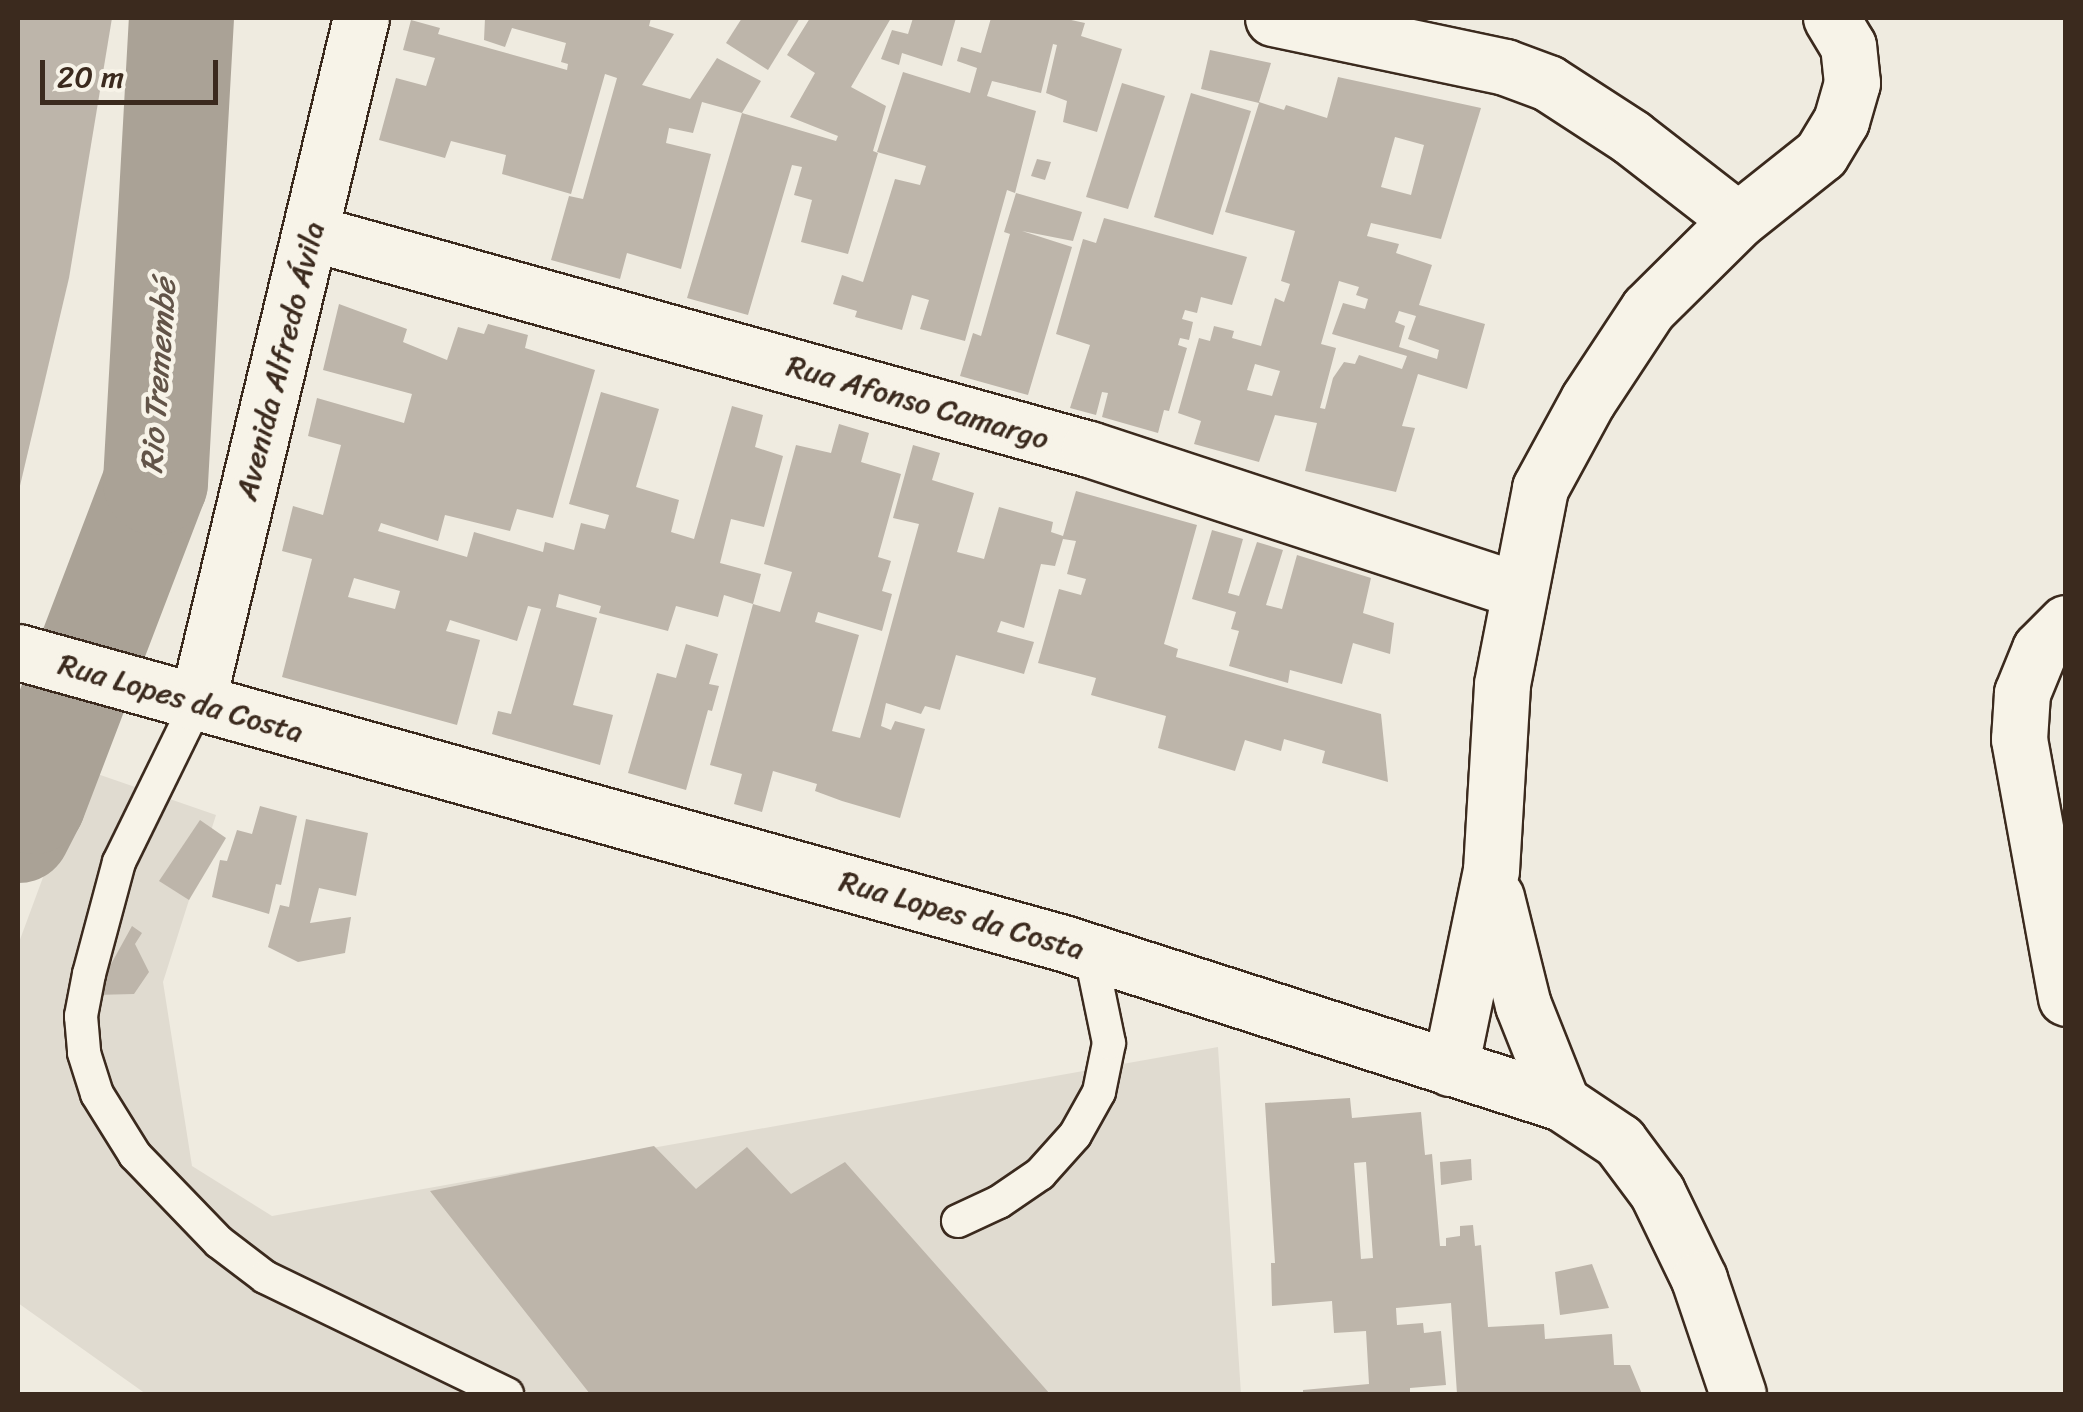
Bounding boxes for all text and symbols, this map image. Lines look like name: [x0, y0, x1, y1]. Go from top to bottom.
scale bar: [45, 40, 222, 102]
text: 20 m: [57, 50, 124, 104]
street label: Avenida Alfredo Ávila: [228, 218, 332, 504]
water label: Rio Tremembé: [133, 276, 185, 476]
street label: Rua Afonso Camargo: [783, 347, 1053, 457]
street label: Rua Lopes da Costa: [54, 646, 308, 750]
street label: Rua Lopes da Costa: [835, 863, 1089, 967]

